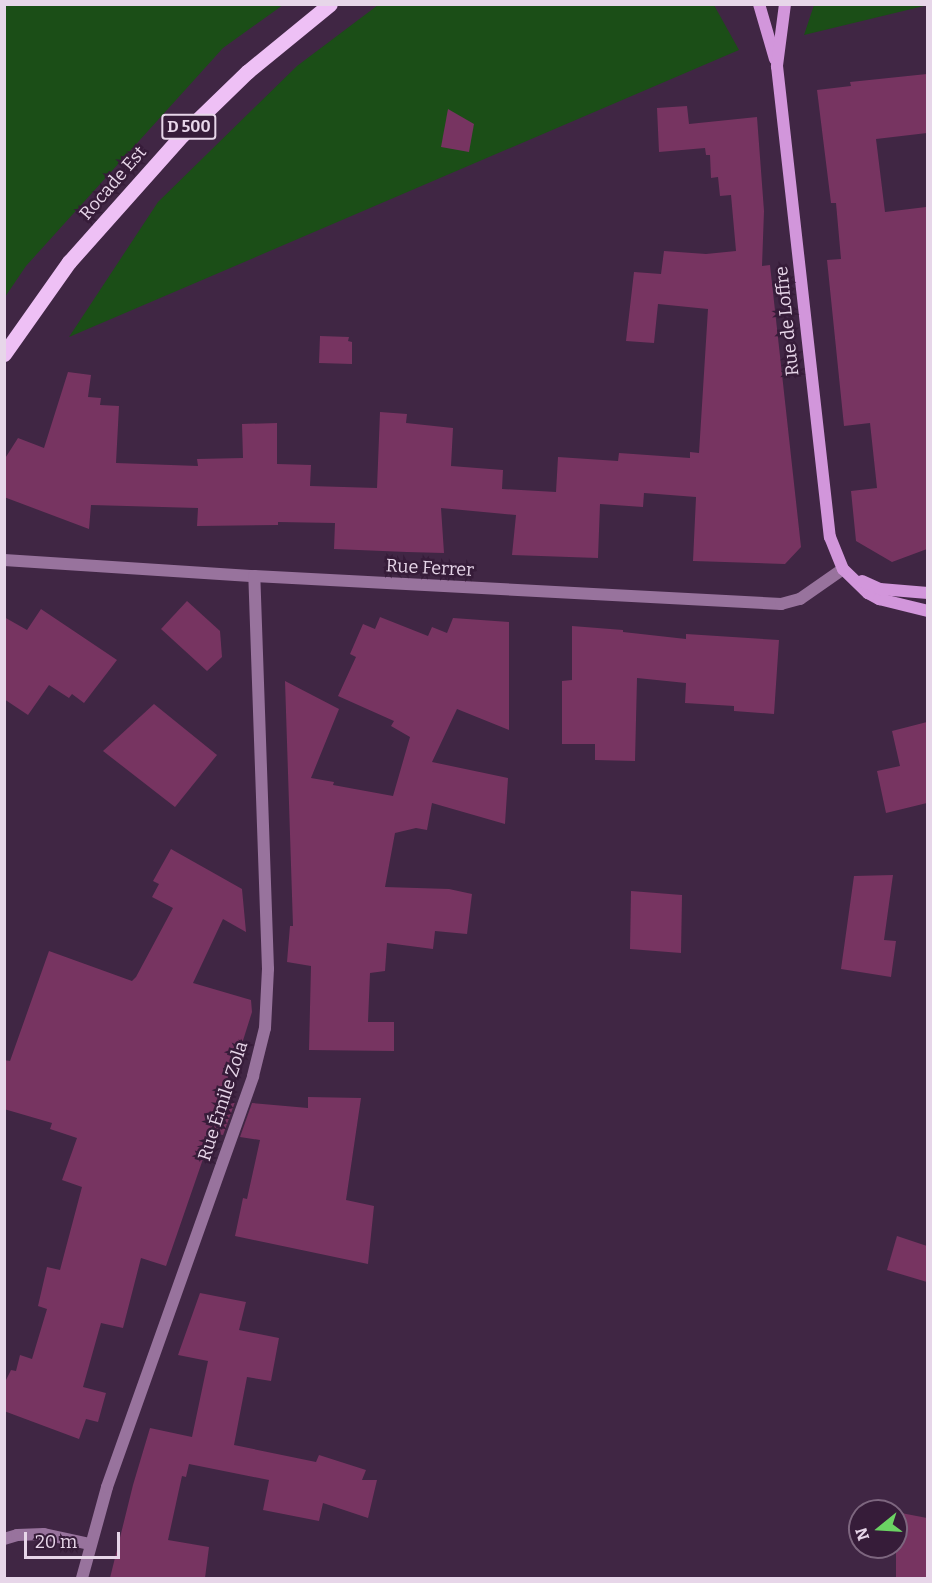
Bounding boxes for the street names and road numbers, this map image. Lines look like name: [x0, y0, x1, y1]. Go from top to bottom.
road number: D 500: [160, 114, 218, 140]
street label: Rocade Est: [75, 142, 151, 224]
street label: Rue de Loffre: [770, 265, 804, 377]
street label: Rue Ferrer: [385, 555, 475, 581]
street label: Rue Émile Zola: [194, 1039, 252, 1163]

